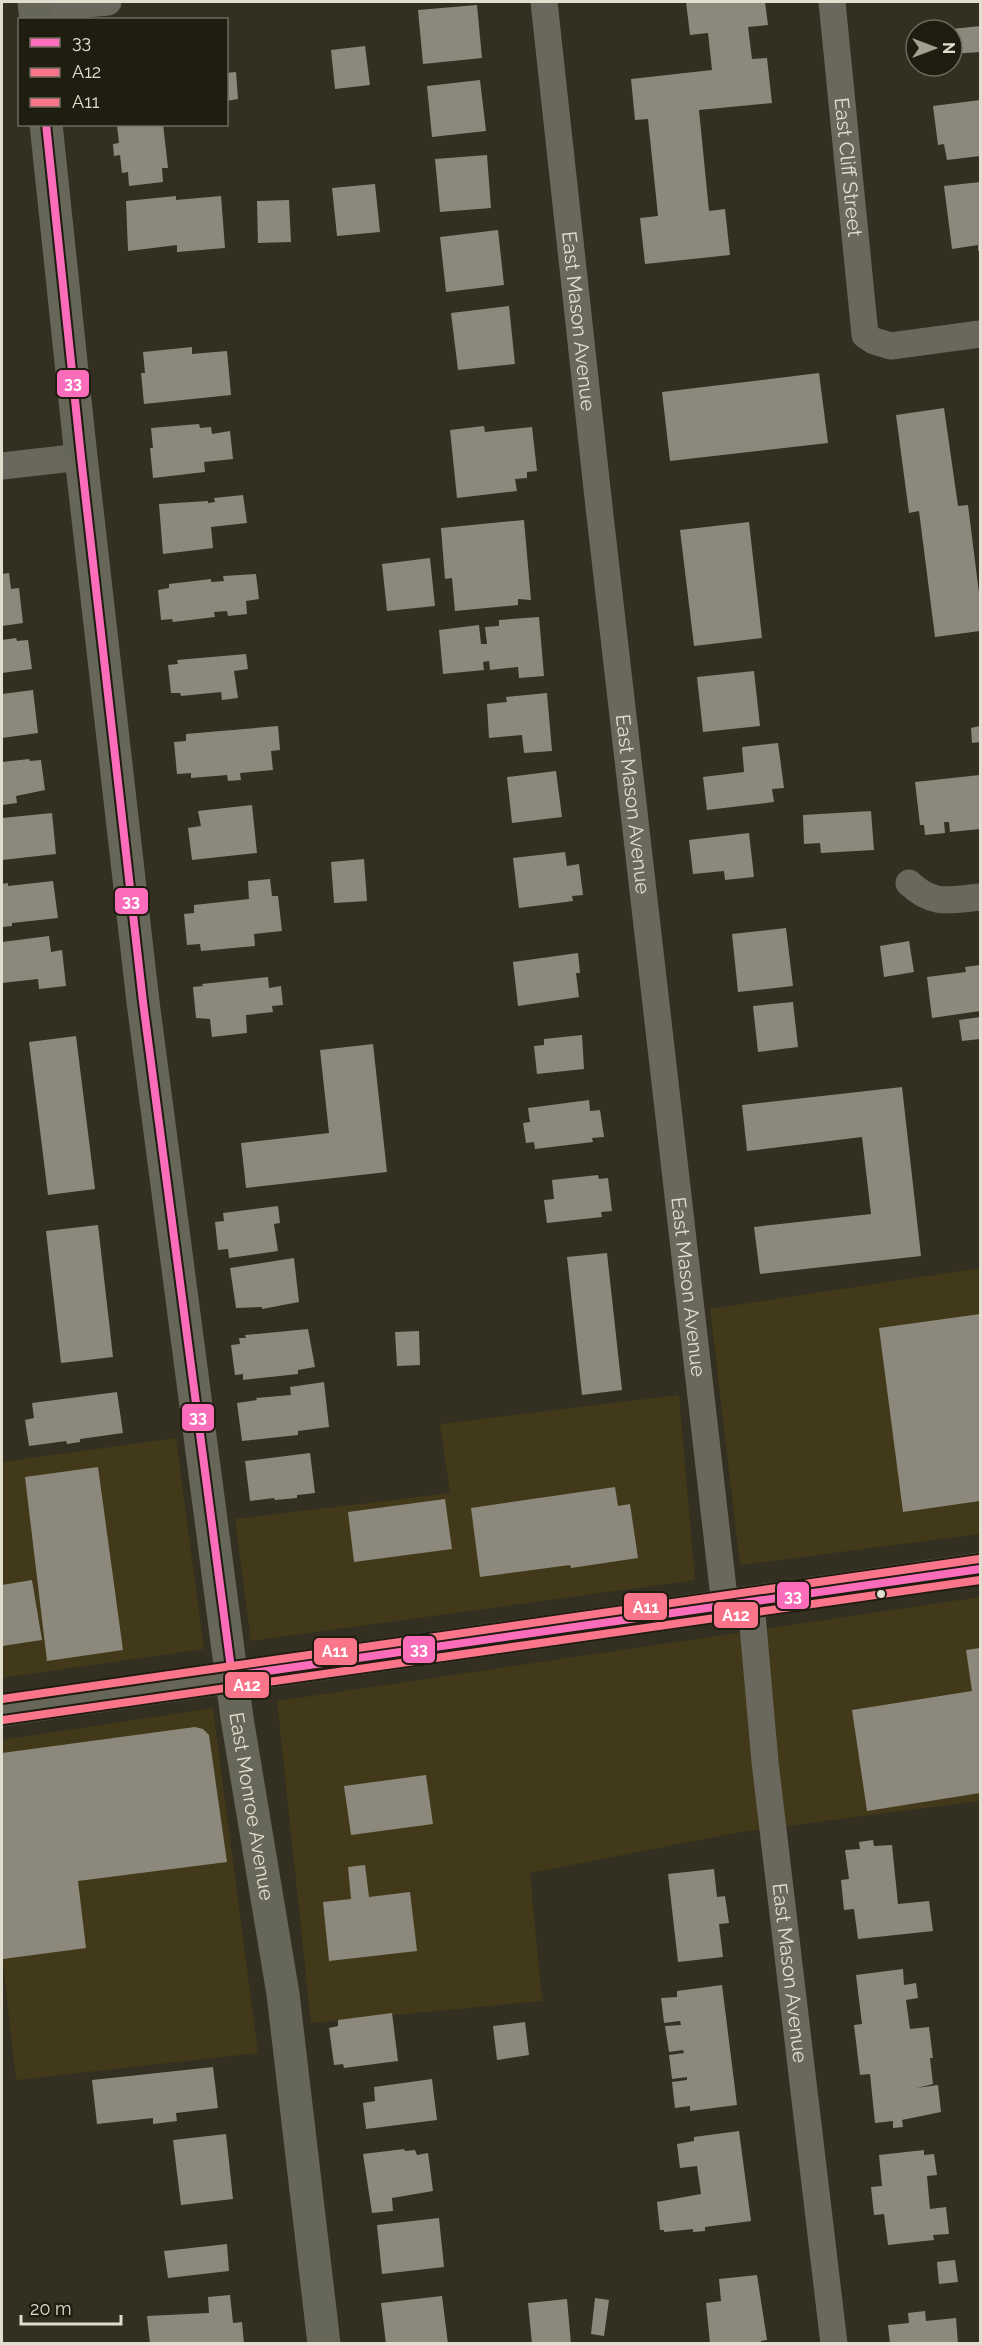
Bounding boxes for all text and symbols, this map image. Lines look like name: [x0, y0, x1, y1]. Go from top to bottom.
legend: [18, 18, 228, 126]
north arrow: [904, 18, 964, 78]
text: 33: [72, 31, 91, 52]
text: N: [939, 42, 958, 54]
text: A12: [72, 61, 101, 82]
text: A11: [72, 91, 100, 112]
street label: East Cliff Street: [830, 96, 867, 238]
street label: East Mason Avenue: [557, 230, 600, 413]
line badge: 33: [56, 369, 90, 398]
text: 33: [64, 374, 82, 393]
street label: East Mason Avenue: [611, 713, 655, 896]
line badge: 33: [114, 887, 149, 915]
text: 33: [122, 892, 140, 911]
street label: East Mason Avenue: [666, 1196, 711, 1378]
line badge: 33: [181, 1403, 215, 1432]
text: 33: [189, 1408, 207, 1427]
line badge: 33: [776, 1581, 810, 1610]
text: 33: [784, 1587, 802, 1606]
unlabelled marker: [875, 1588, 887, 1600]
line badge: A11: [623, 1592, 668, 1621]
text: A11: [633, 1598, 659, 1617]
line badge: A12: [713, 1601, 759, 1629]
text: A12: [722, 1606, 750, 1625]
line badge: 33: [402, 1635, 436, 1664]
line badge: A11: [313, 1637, 358, 1666]
text: 33: [410, 1640, 428, 1659]
text: A11: [322, 1642, 348, 1661]
line badge: A12: [224, 1671, 270, 1699]
text: A12: [233, 1676, 261, 1695]
street label: East Monroe Avenue: [224, 1710, 279, 1902]
street label: East Mason Avenue: [767, 1882, 813, 2064]
scale bar: [21, 2288, 122, 2326]
text: 20 m: [30, 2298, 72, 2319]

